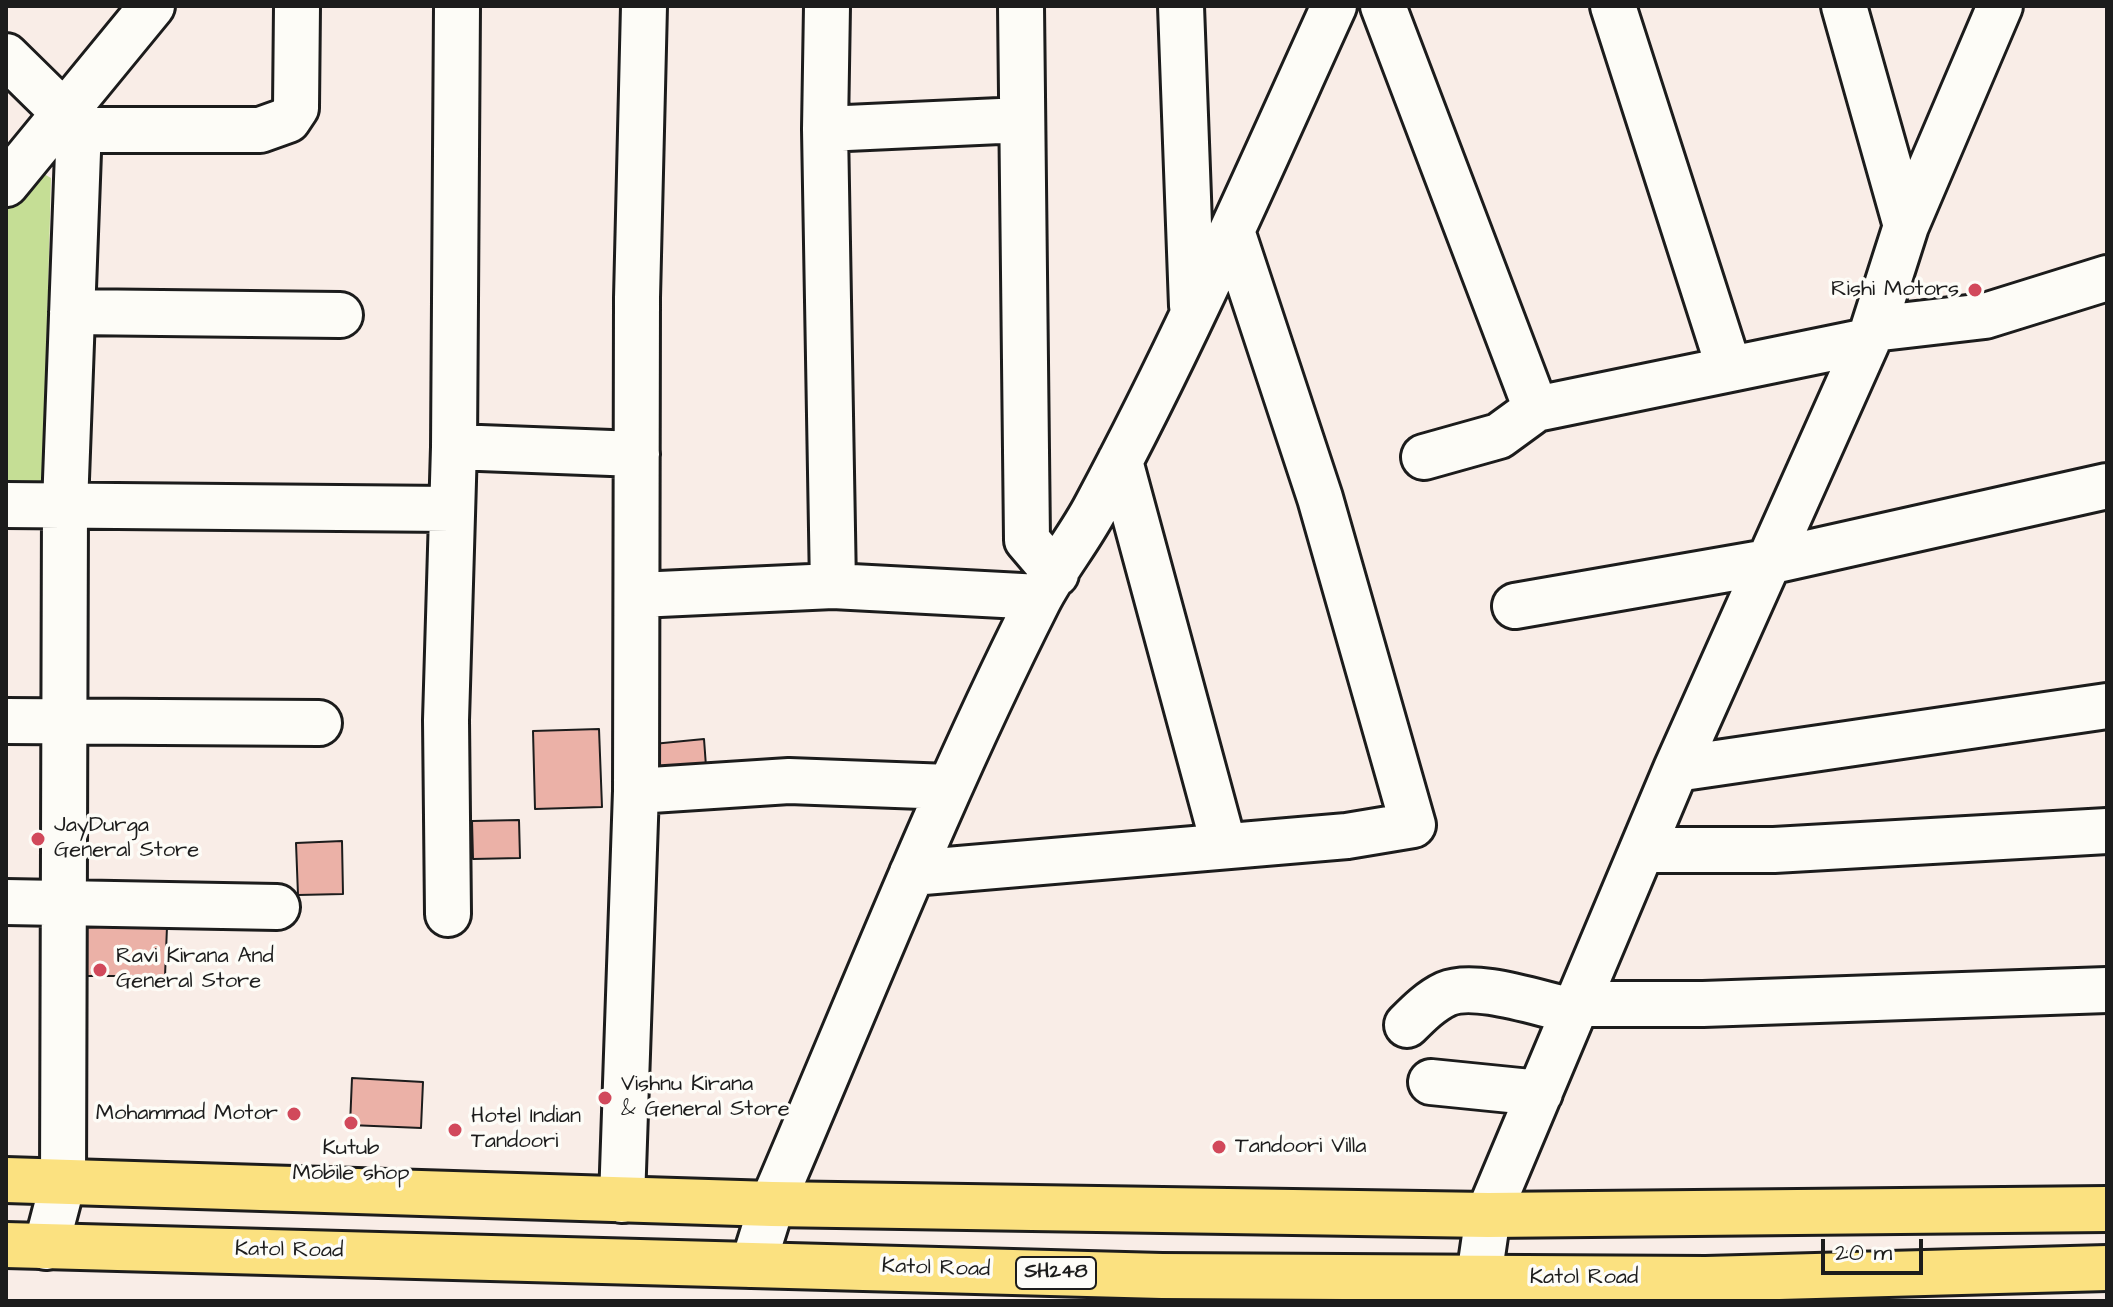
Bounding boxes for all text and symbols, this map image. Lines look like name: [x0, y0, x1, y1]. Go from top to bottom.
place label: Rishi Motors: [1831, 277, 1959, 303]
marker: Rishi Motors: [1966, 281, 1984, 299]
place label: JayDurga General Store: [54, 813, 199, 864]
marker: JayDurga General Store: [29, 830, 47, 848]
place label: Ravi Kirana And General Store: [116, 944, 274, 996]
marker: Ravi Kirana And General Store: [91, 961, 109, 979]
place label: Vishnu Kirana & General Store: [621, 1072, 790, 1124]
marker: Vishnu Kirana & General Store: [596, 1089, 614, 1107]
place label: Mohammad Motor: [96, 1101, 278, 1127]
place label: Hotel Indian Tandoori: [471, 1104, 581, 1156]
marker: Mohammad Motor: [285, 1105, 303, 1123]
marker: Kutub Mobile shop: [342, 1114, 360, 1132]
marker: Hotel Indian Tandoori: [446, 1121, 464, 1139]
place label: Tandoori Villa: [1235, 1134, 1366, 1160]
place label: Kutub Mobile shop: [293, 1136, 409, 1188]
marker: Tandoori Villa: [1210, 1138, 1228, 1156]
scale bar: [1825, 1223, 1927, 1273]
text: 20 m: [1835, 1236, 1892, 1270]
street label: Katol Road: [234, 1237, 344, 1265]
street label: Katol Road: [881, 1254, 991, 1284]
road number: SH248: [1016, 1257, 1096, 1289]
street label: Katol Road: [1530, 1265, 1638, 1291]

